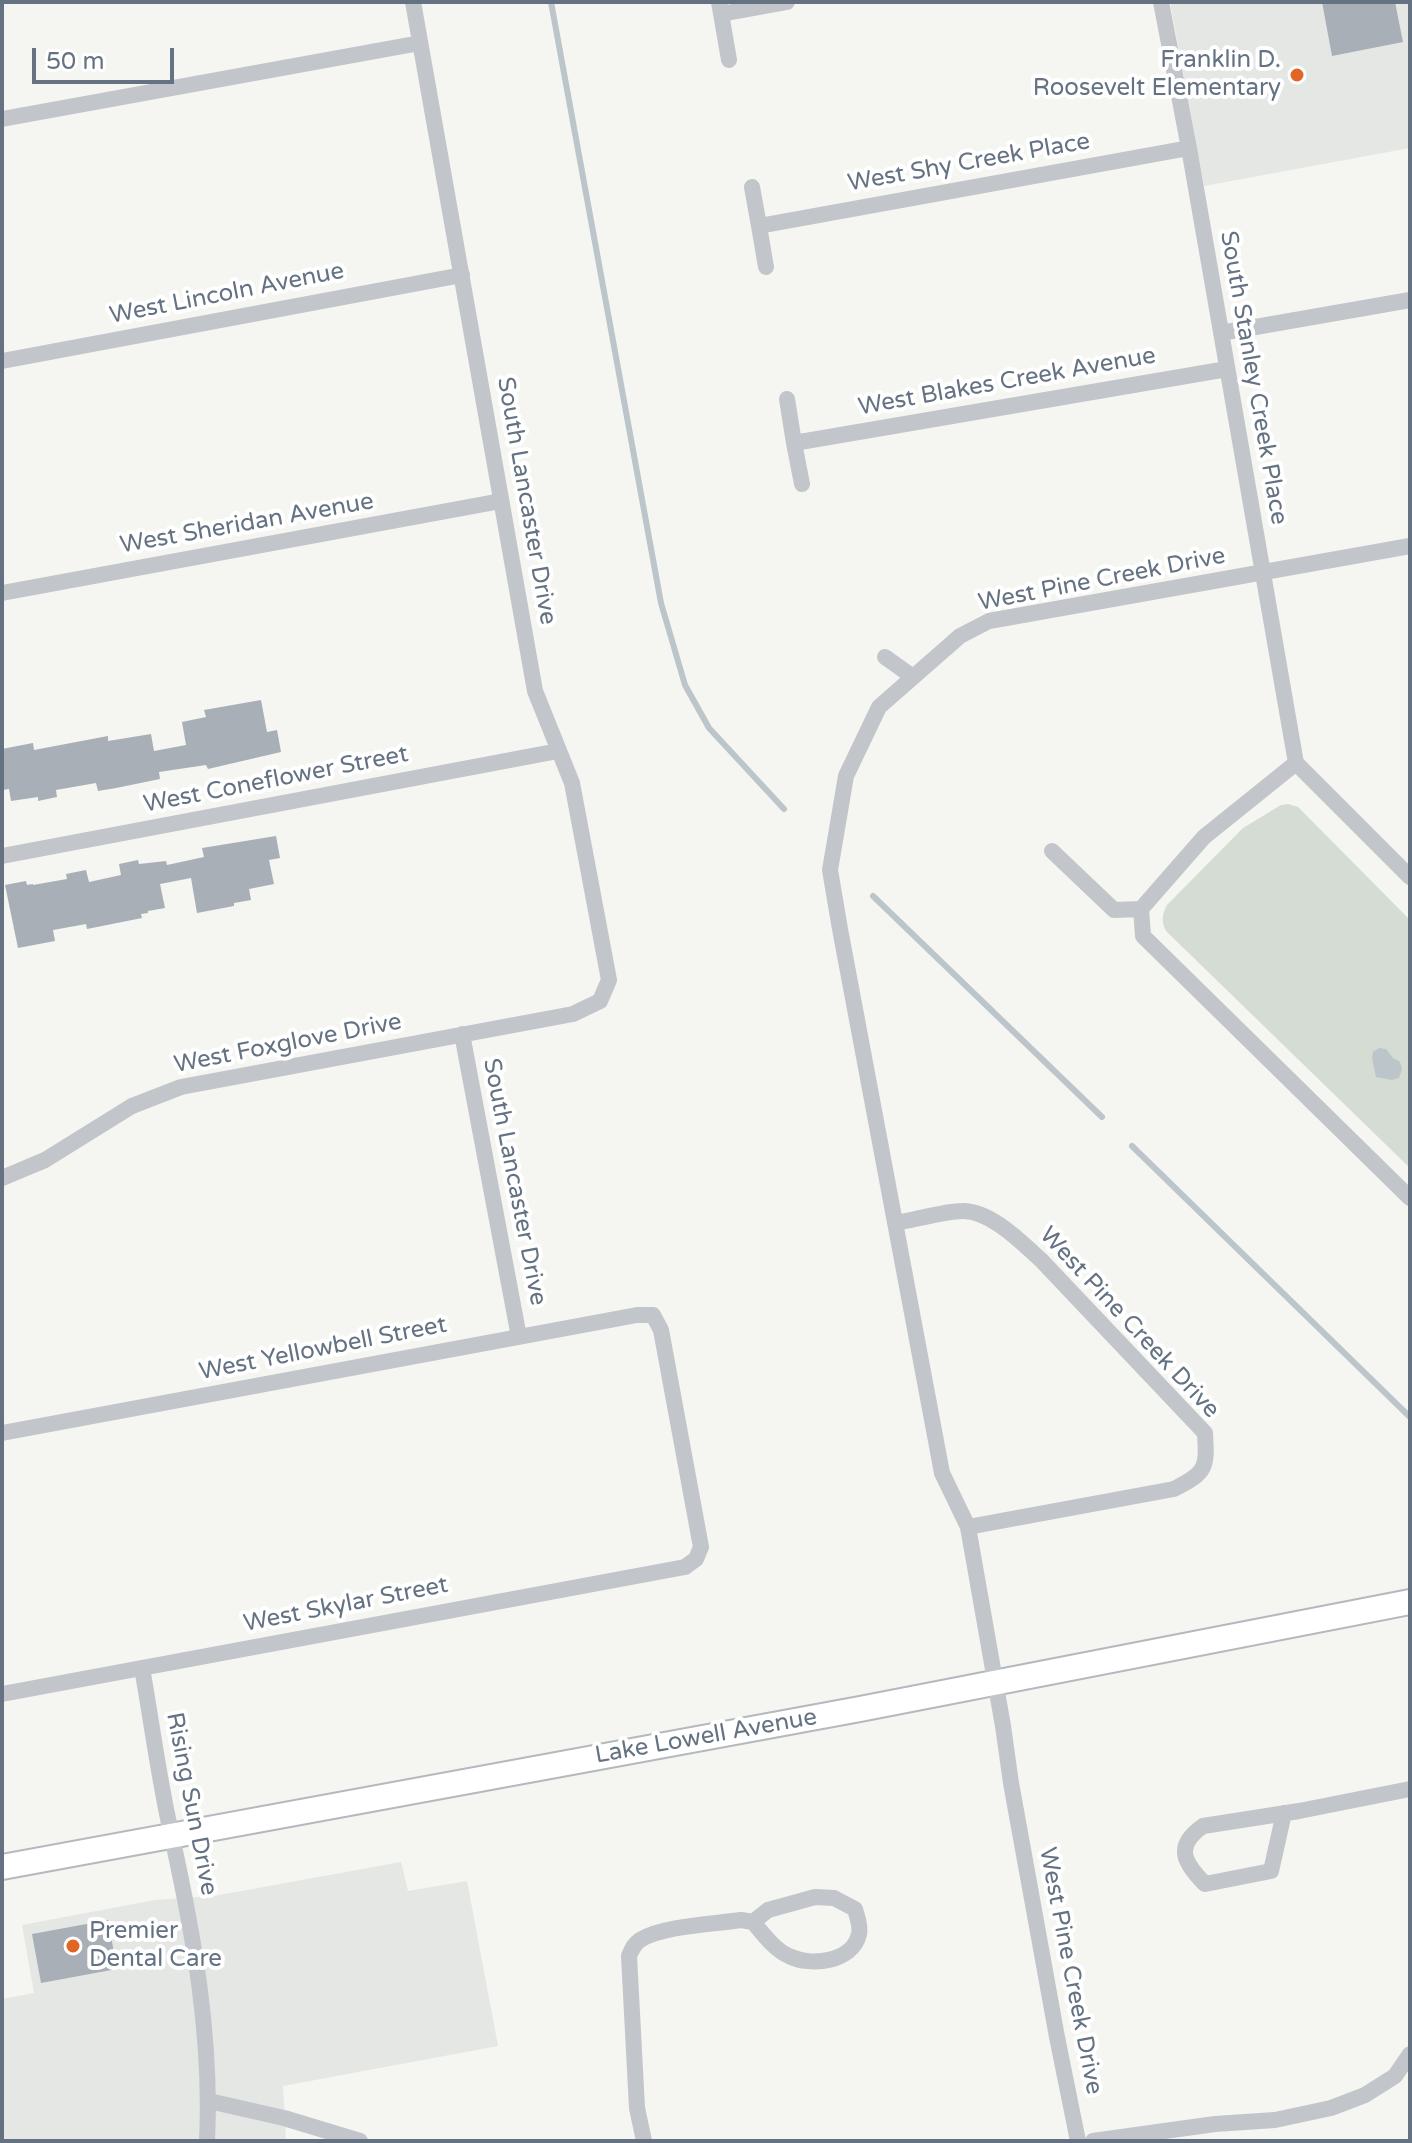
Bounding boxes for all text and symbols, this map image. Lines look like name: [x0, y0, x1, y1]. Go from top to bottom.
scale bar: [36, 32, 178, 82]
text: 50 m: [46, 47, 104, 76]
place label: Franklin D. Roosevelt Elementary: [1033, 47, 1281, 103]
marker: Franklin D. Roosevelt Elementary: [1288, 66, 1306, 84]
street label: West Shy Creek Place: [846, 128, 1092, 198]
street label: South Stanley Creek Place: [1213, 229, 1293, 527]
street label: West Lincoln Avenue: [107, 257, 347, 331]
street label: West Blakes Creek Avenue: [856, 342, 1158, 422]
street label: South Lancaster Drive: [490, 375, 562, 627]
street label: West Sheridan Avenue: [118, 488, 376, 560]
street label: West Pine Creek Drive: [976, 542, 1228, 618]
street label: West Coneflower Street: [141, 740, 411, 820]
street label: West Foxglove Drive: [172, 1008, 404, 1080]
street label: South Lancaster Drive: [476, 1056, 552, 1308]
street label: West Pine Creek Drive: [1033, 1221, 1225, 1425]
street label: West Yellowbell Street: [197, 1311, 449, 1387]
street label: West Skylar Street: [241, 1571, 451, 1639]
street label: Lake Lowell Avenue: [593, 1703, 819, 1771]
street label: Rising Sun Drive: [159, 1710, 223, 1898]
street label: West Pine Creek Drive: [1032, 1845, 1108, 2097]
place label: Premier Dental Care: [89, 1918, 222, 1974]
marker: Premier Dental Care: [64, 1937, 82, 1955]

